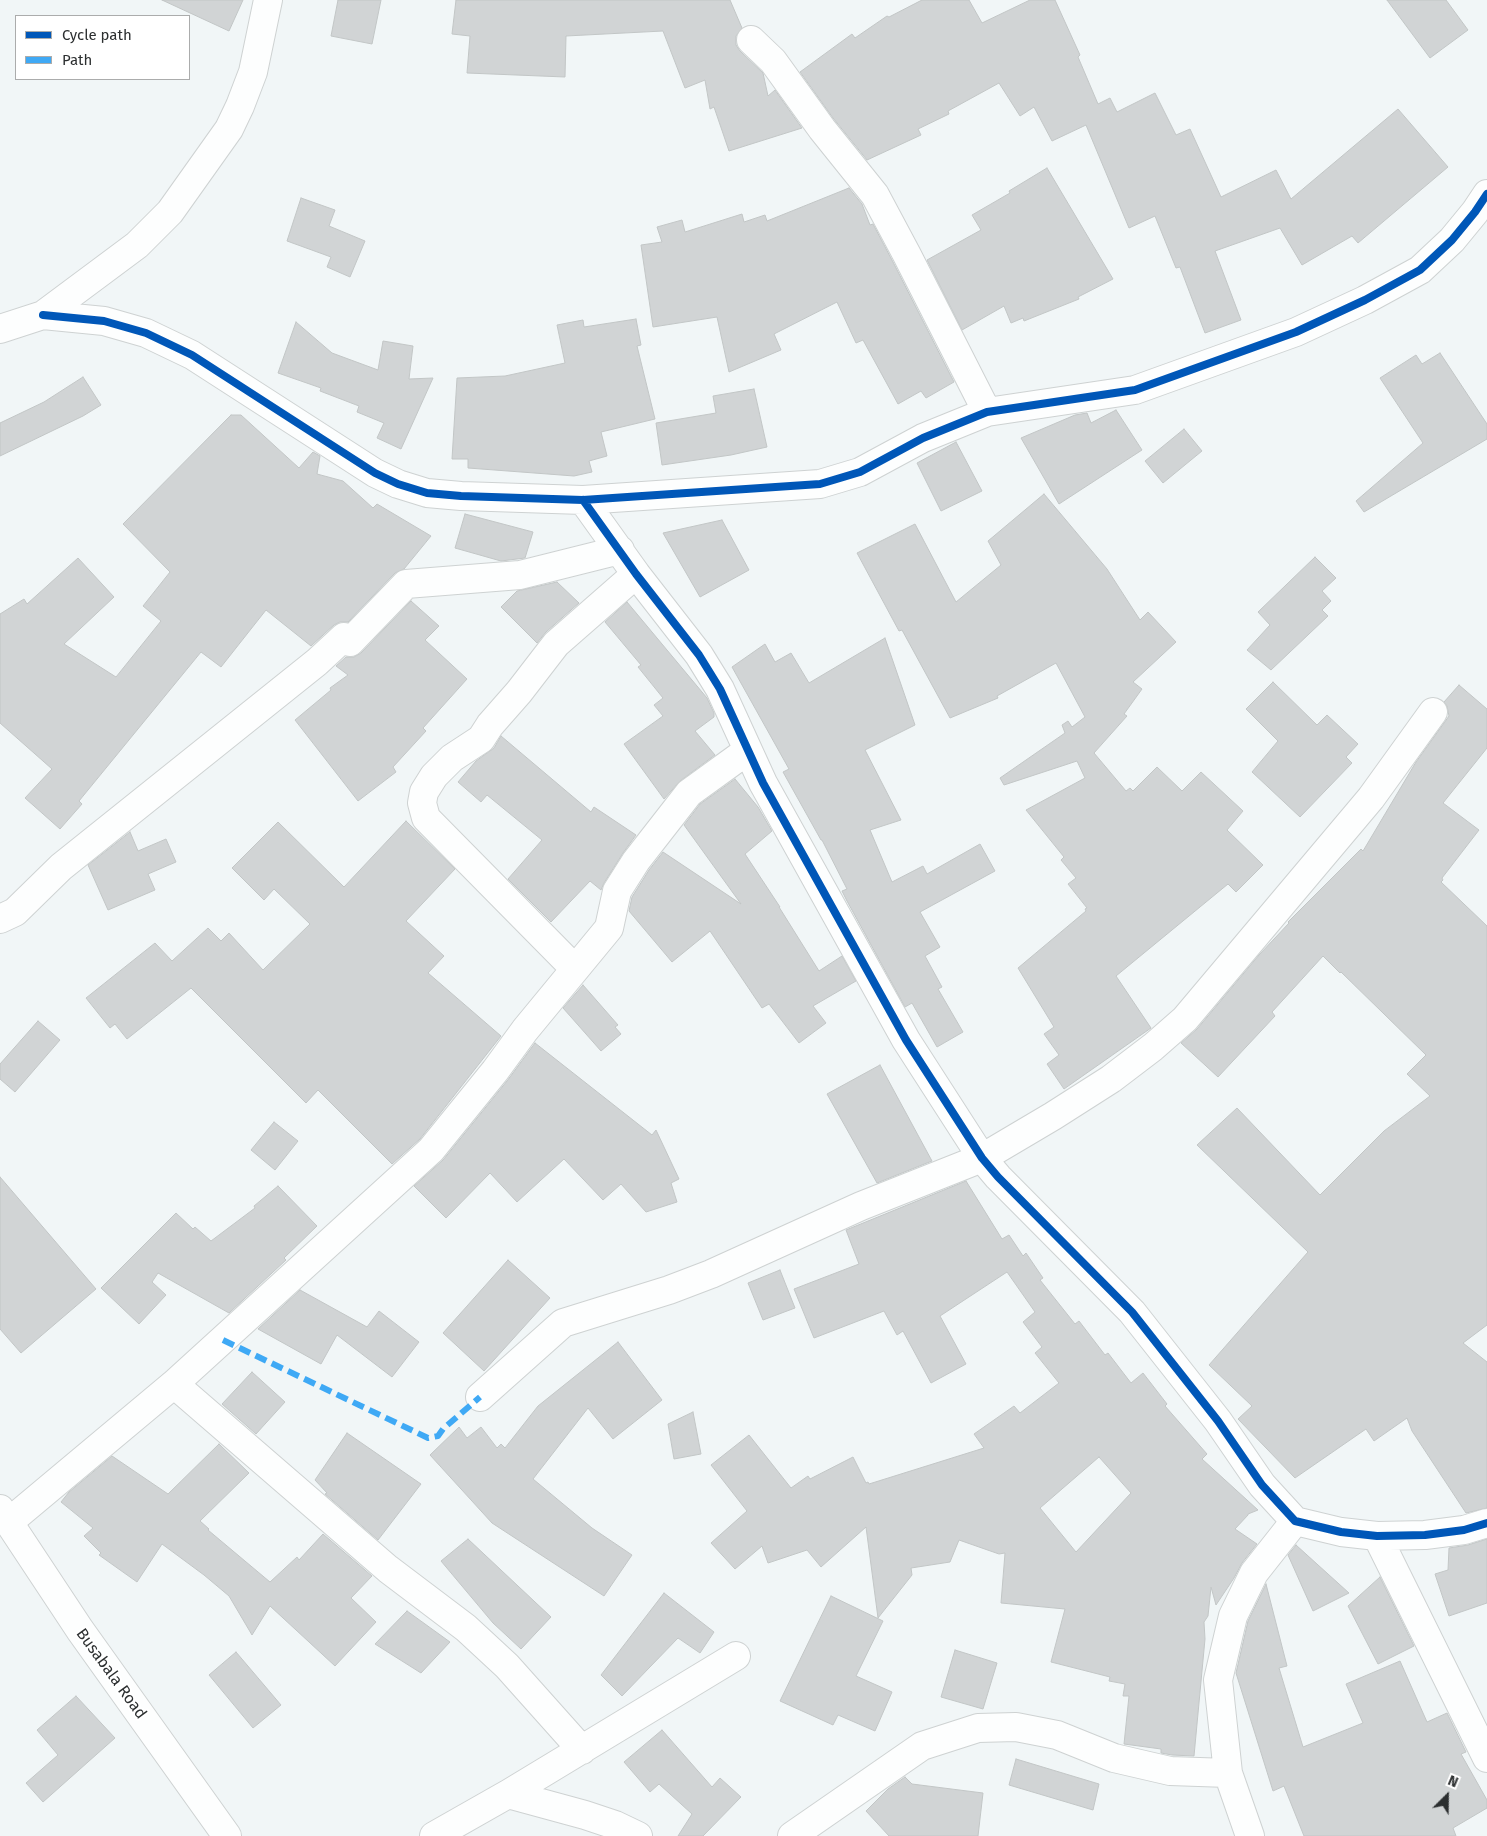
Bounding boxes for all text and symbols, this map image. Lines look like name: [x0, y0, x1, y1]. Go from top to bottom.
legend: [15, 15, 190, 80]
text: Cycle path: [62, 26, 132, 44]
text: Path: [62, 51, 92, 69]
street label: Busabala Road: [72, 1625, 150, 1723]
north arrow: [1422, 1771, 1472, 1821]
text: N: [1445, 1772, 1461, 1791]

